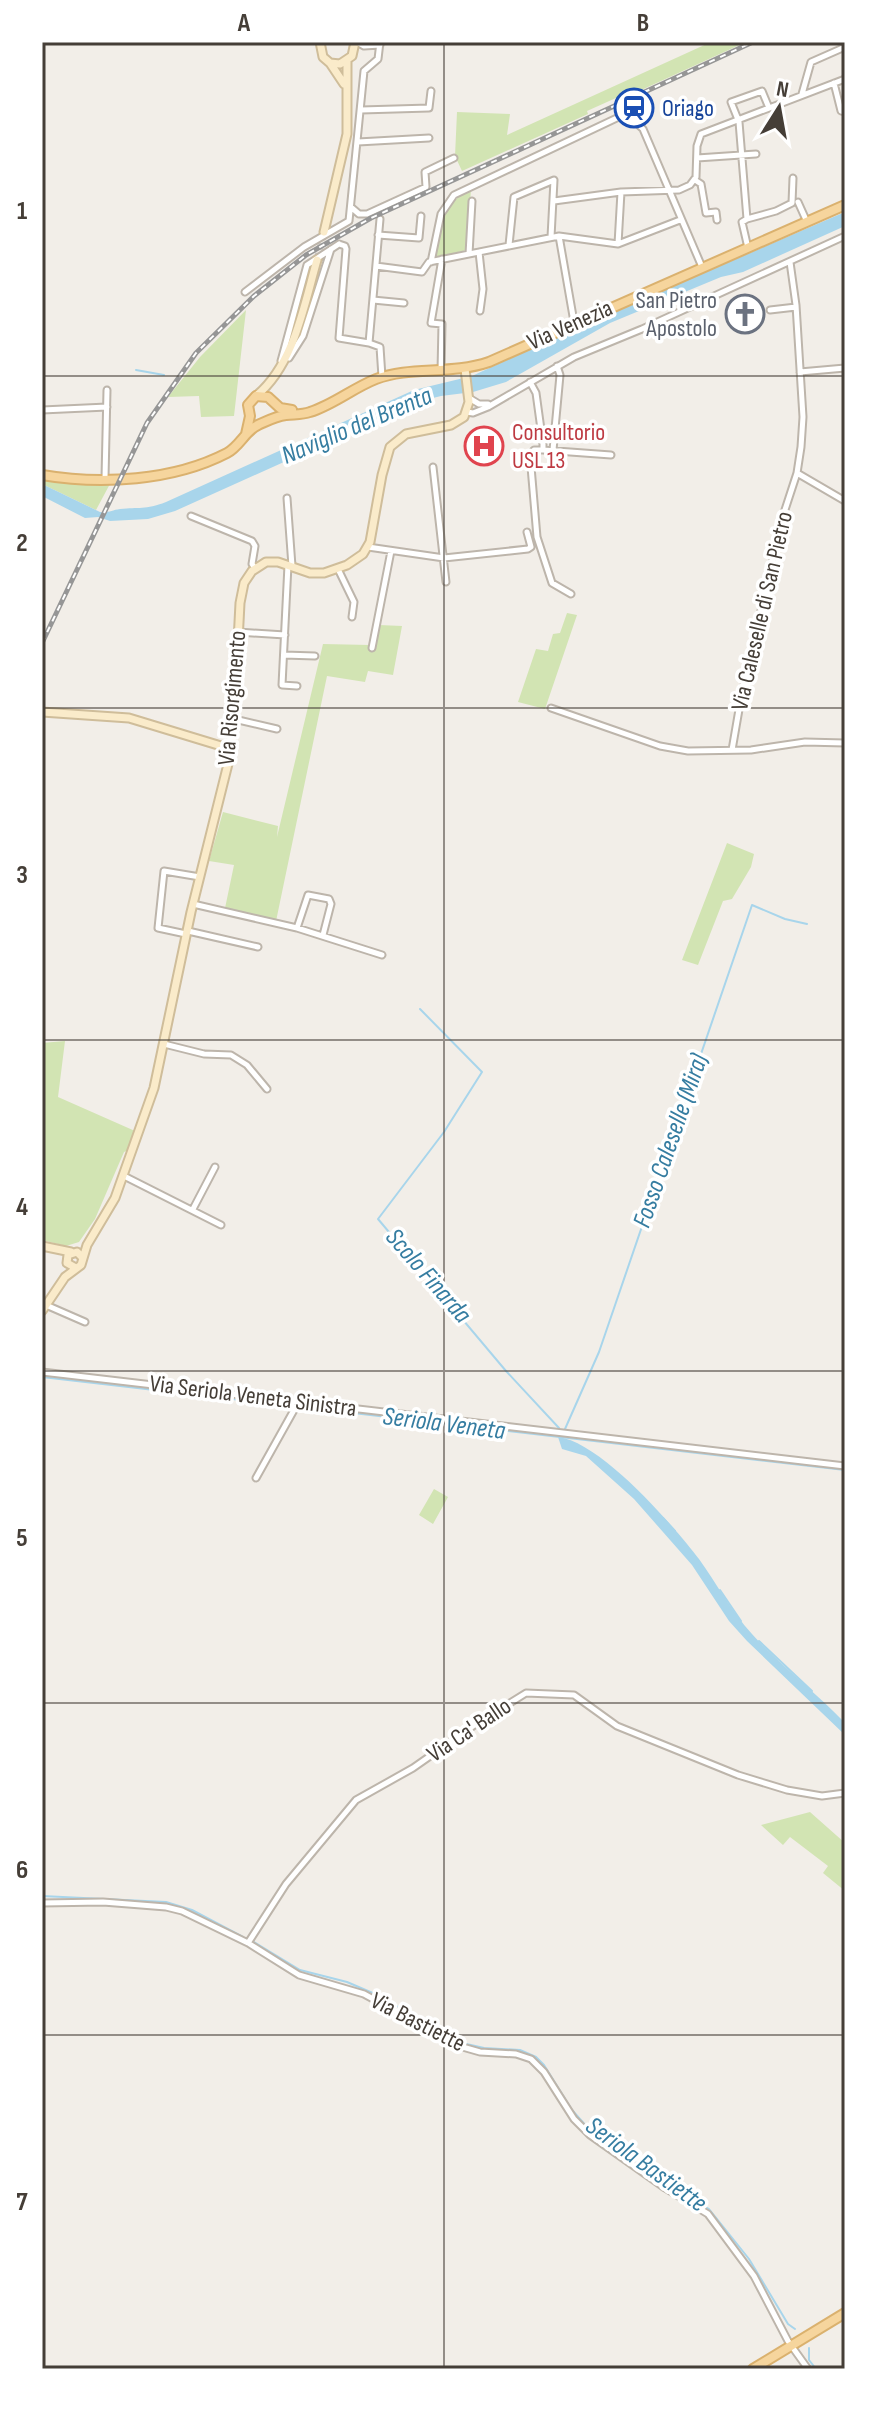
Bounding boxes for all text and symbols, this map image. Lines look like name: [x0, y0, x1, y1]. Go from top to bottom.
text: A: [237, 8, 251, 39]
text: B: [637, 8, 649, 39]
north arrow: [739, 68, 819, 148]
text: N: [774, 75, 791, 104]
station icon: Oriago: [613, 87, 655, 129]
place label: Oriago: [662, 94, 714, 123]
text: 1: [17, 196, 27, 227]
place label: San Pietro Apostolo: [635, 286, 717, 343]
street label: Via Venezia: [523, 293, 617, 357]
church icon: San Pietro Apostolo: [724, 293, 766, 335]
water label: Naviglio del Brenta: [277, 380, 437, 472]
place label: Consultorio USL 13: [512, 418, 605, 475]
hospital icon: Consultorio USL 13: [463, 425, 505, 467]
street label: Via Caleselle di San Pietro: [725, 509, 799, 713]
text: 2: [16, 528, 28, 559]
street label: Via Risorgimento: [212, 629, 252, 767]
text: 3: [16, 860, 28, 891]
water label: Fosso Caleselle (Mira): [627, 1050, 715, 1232]
text: 4: [16, 1192, 28, 1223]
water label: Scolo Finarda: [378, 1222, 478, 1330]
street label: Via Seriola Veneta Sinistra: [148, 1369, 358, 1423]
water label: Seriola Veneta: [381, 1401, 507, 1447]
text: 5: [16, 1523, 28, 1554]
street label: Via Ca' Ballo: [421, 1691, 517, 1769]
text: 6: [16, 1855, 28, 1886]
street label: Via Bastiette: [366, 1986, 470, 2058]
water label: Seriola Bastiette: [579, 2111, 713, 2219]
text: 7: [16, 2187, 28, 2218]

